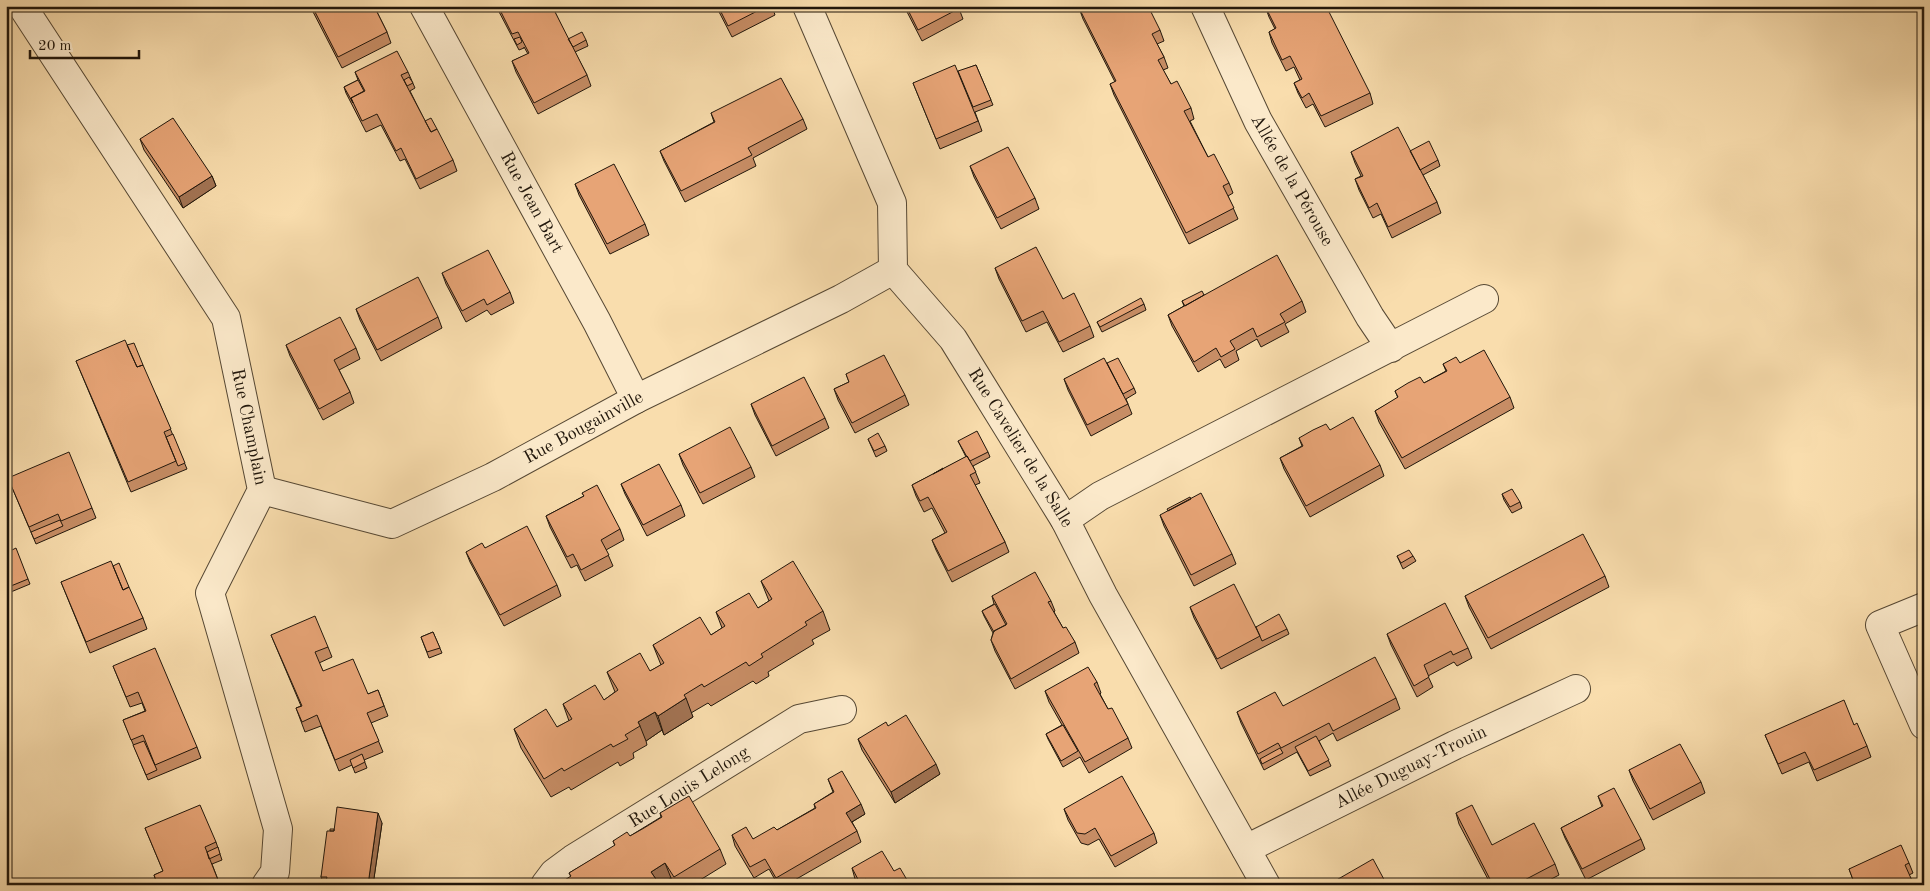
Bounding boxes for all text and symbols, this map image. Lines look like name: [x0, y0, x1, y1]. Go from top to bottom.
scale bar: [30, 28, 139, 60]
text: 20 m: [38, 39, 72, 54]
street label: Allée de la Pérouse: [1247, 112, 1337, 249]
street label: Rue Jean Bart: [497, 149, 566, 256]
street label: Rue Cavelier de la Salle: [964, 365, 1076, 530]
street label: Rue Champlain: [228, 367, 270, 487]
street label: Rue Bougainville: [521, 388, 646, 467]
street label: Allée Duguay-Trouin: [1332, 723, 1490, 812]
street label: Rue Louis Lelong: [626, 743, 753, 831]

